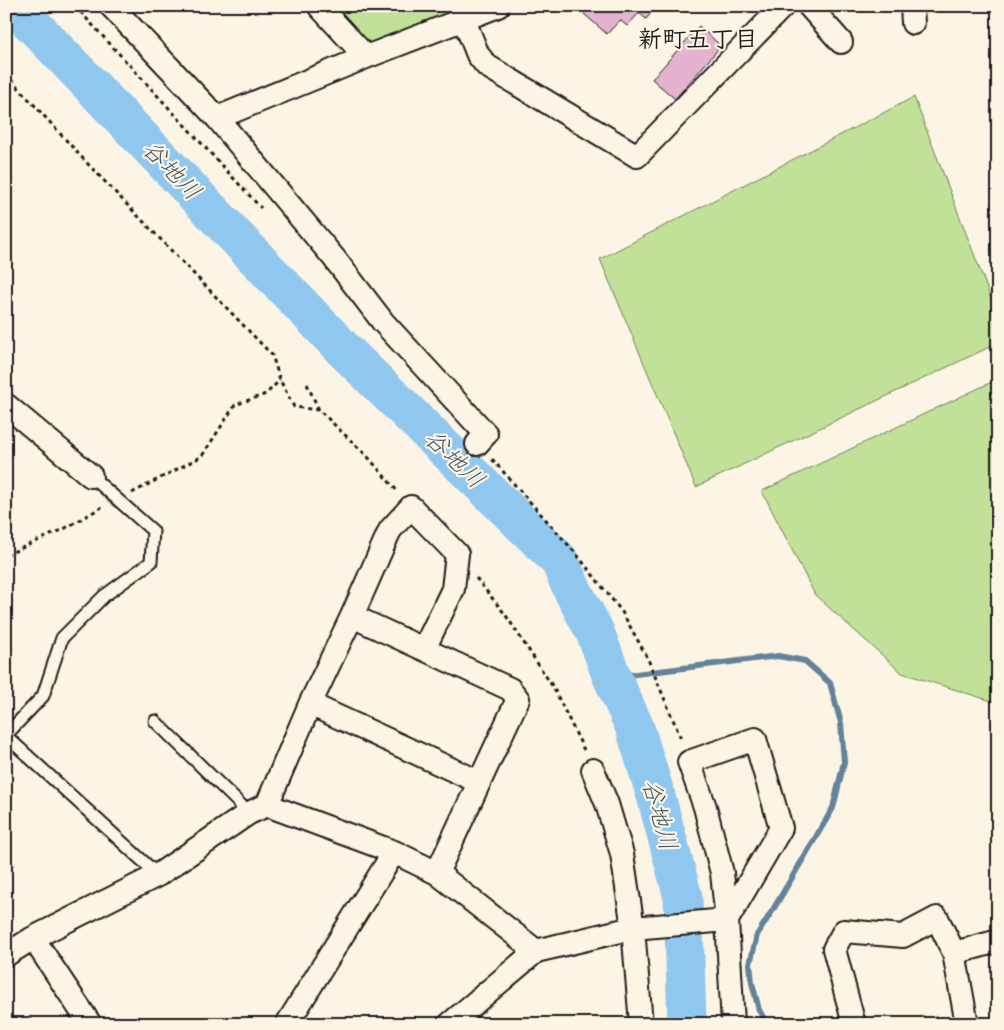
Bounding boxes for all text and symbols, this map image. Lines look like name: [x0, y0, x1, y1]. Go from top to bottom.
district label: 新町五丁目: [638, 24, 758, 59]
water label: 谷地川: [133, 134, 208, 210]
water label: 谷地川: [415, 423, 491, 498]
water label: 谷地川: [631, 776, 684, 855]

